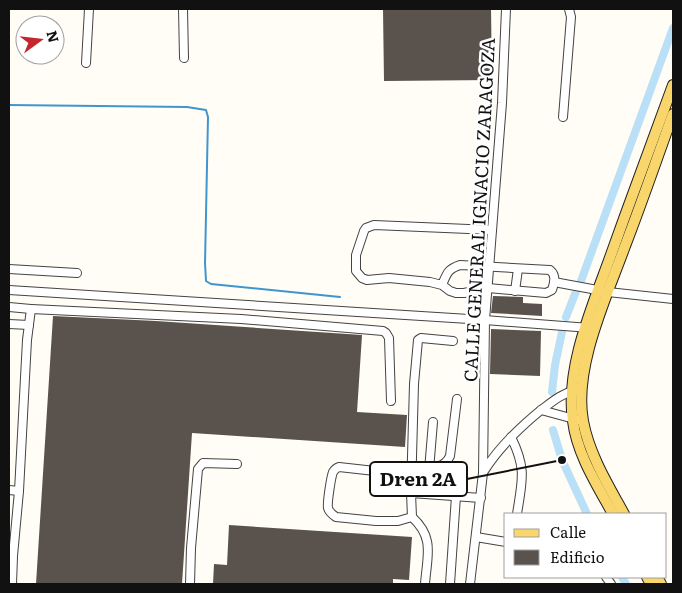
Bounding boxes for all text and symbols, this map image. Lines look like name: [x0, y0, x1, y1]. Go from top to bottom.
north arrow: [15, 15, 65, 65]
text: N: [42, 28, 65, 45]
street label: CALLE GENERAL IGNACIO ZARAGOZA: [456, 37, 501, 383]
callout: Dren 2A: [370, 462, 467, 496]
text: Dren 2A: [380, 464, 457, 492]
legend: [504, 513, 667, 578]
text: Calle: [550, 520, 586, 543]
text: Edificio: [550, 545, 605, 568]

